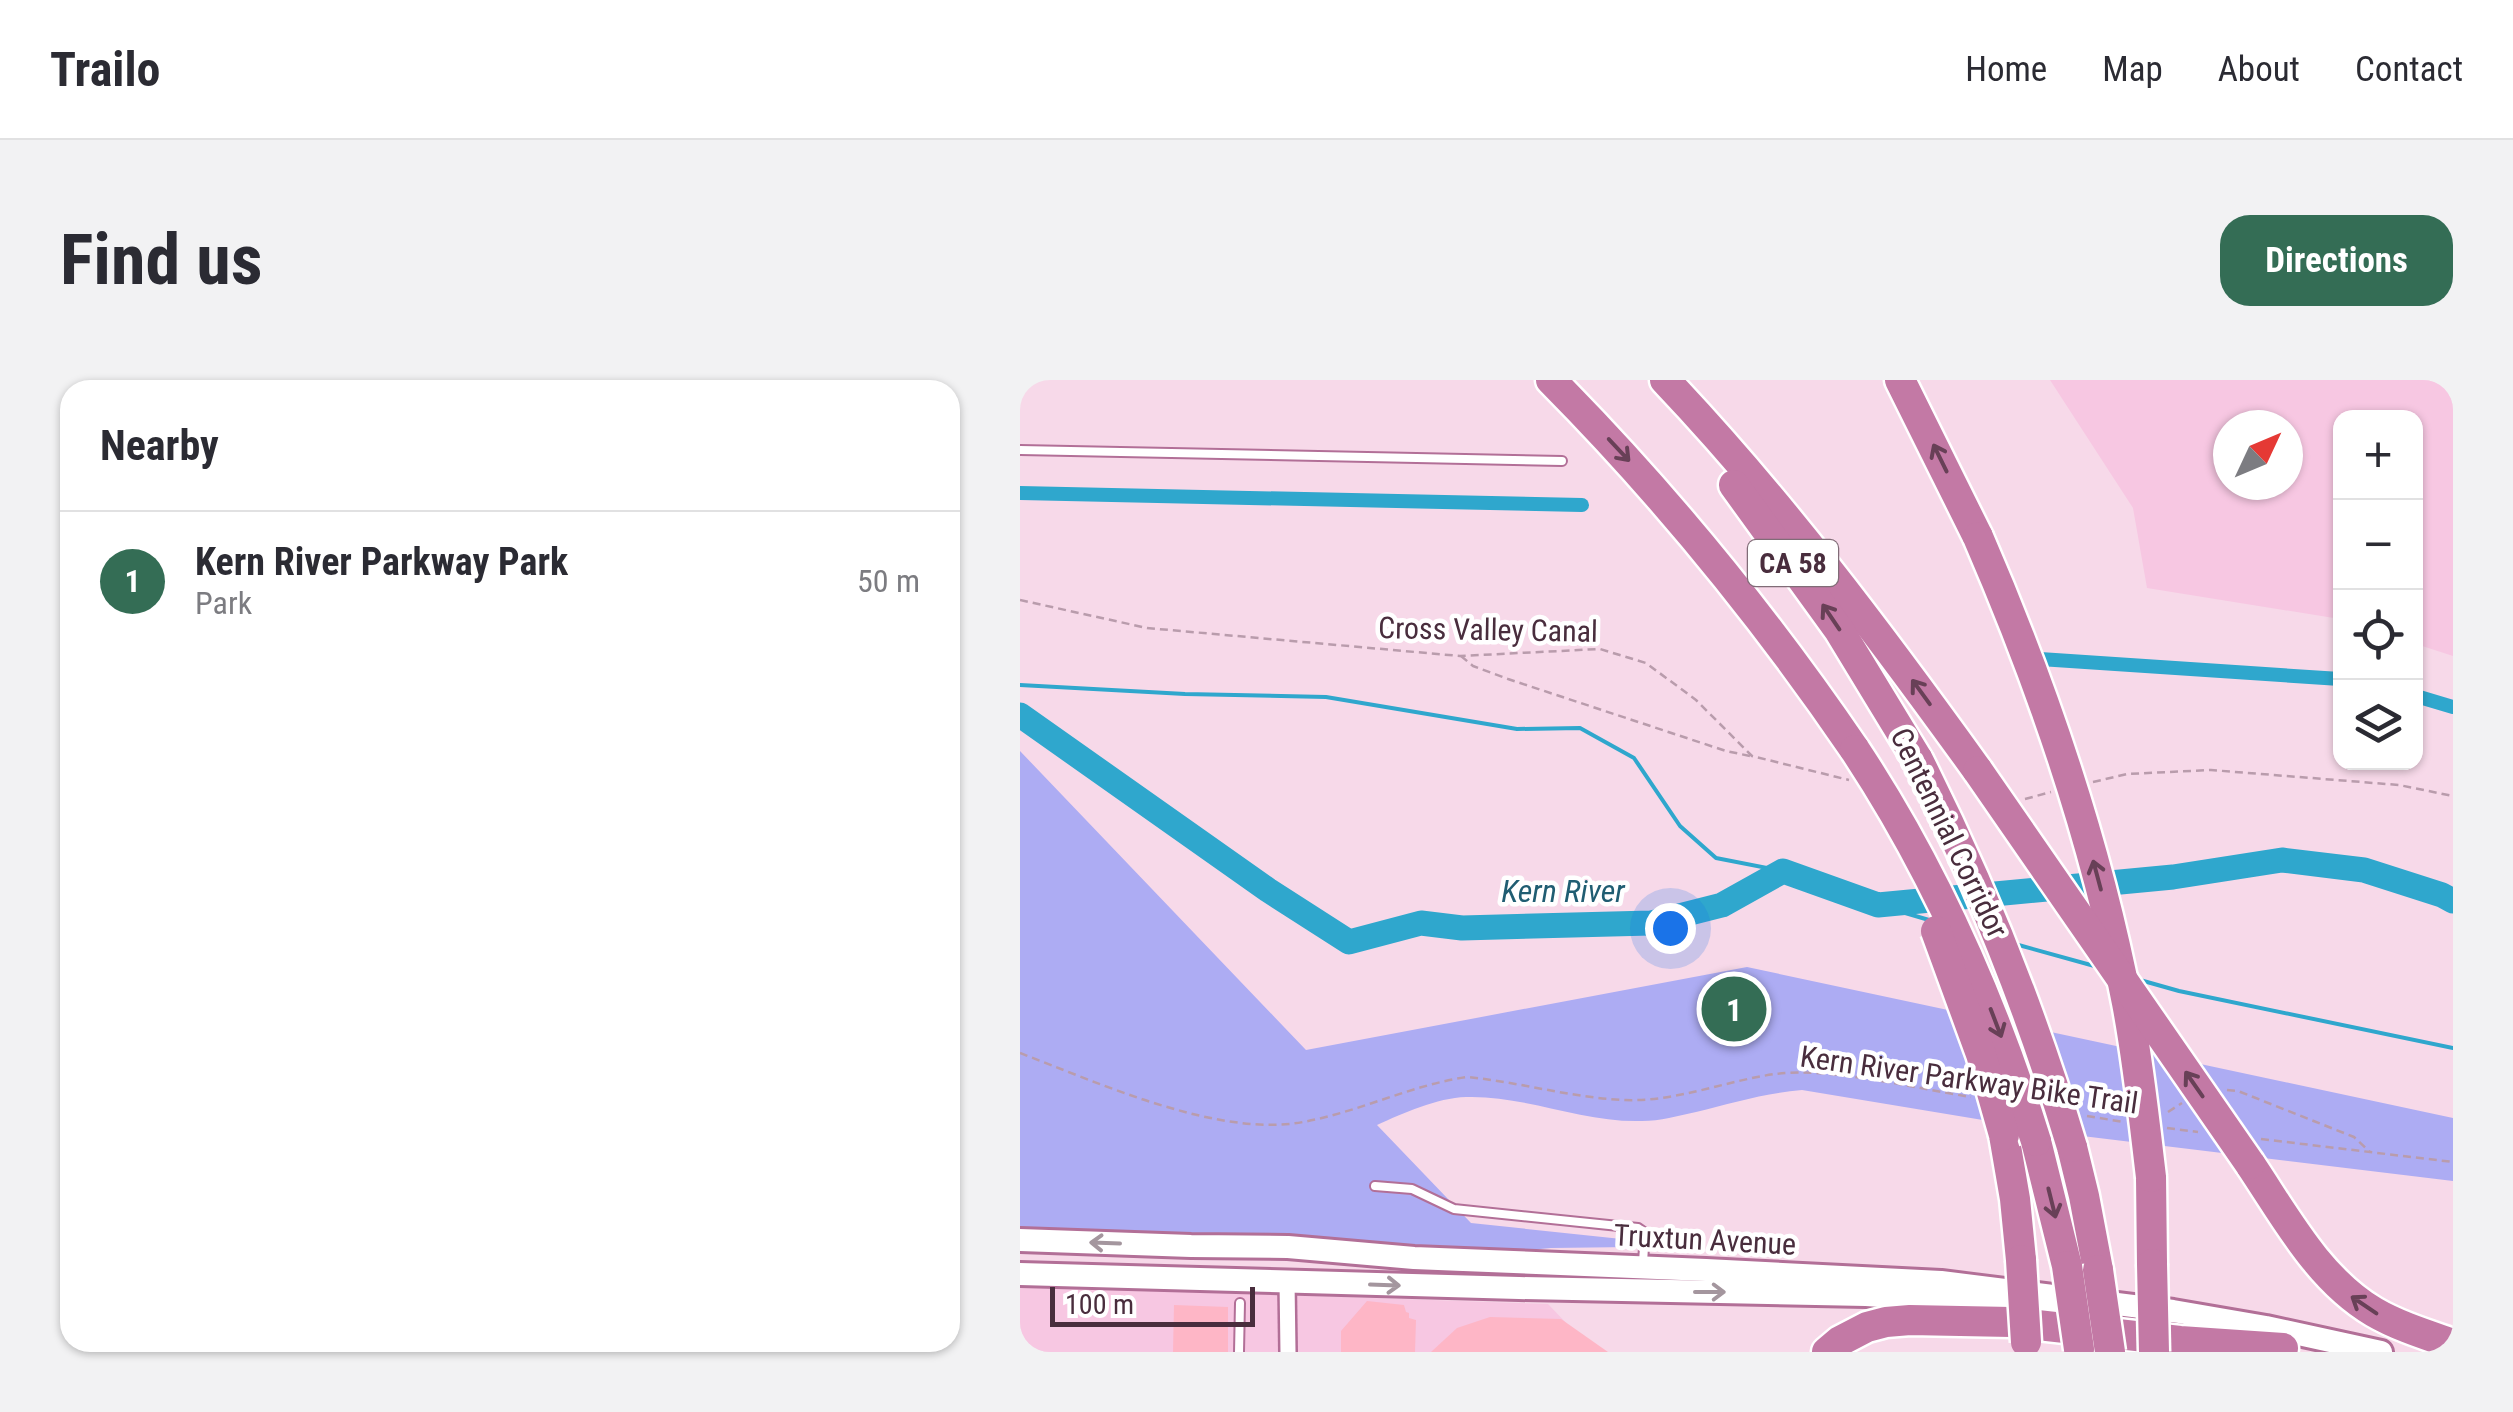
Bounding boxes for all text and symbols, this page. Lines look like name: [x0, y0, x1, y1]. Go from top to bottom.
text: Trailo: [50, 41, 160, 98]
text: Home: [1965, 49, 2047, 90]
text: Map: [2102, 49, 2163, 90]
text: About: [2218, 49, 2300, 90]
text: Contact: [2355, 49, 2463, 90]
button: Directions: [2220, 215, 2453, 306]
text: Find us: [60, 219, 262, 301]
north arrow: [2213, 410, 2303, 500]
map controls: [2333, 410, 2423, 770]
button: +: [2333, 410, 2423, 500]
text: Nearby: [100, 421, 219, 470]
one-way arrow: [1607, 437, 1630, 462]
one-way arrow: [1930, 443, 1949, 473]
button: −: [2333, 500, 2423, 590]
text: Kern River Parkway Park: [195, 540, 568, 584]
road number: CA 58: [1748, 540, 1838, 586]
text: 1: [124, 562, 141, 600]
text: 50 m: [857, 562, 920, 600]
text: Park: [195, 584, 252, 622]
button: locate: [2333, 590, 2423, 680]
one-way arrow: [1821, 604, 1842, 632]
street label: Cross Valley Canal: [1378, 610, 1598, 649]
one-way arrow: [1910, 679, 1931, 706]
button: layers: [2333, 680, 2423, 770]
street label: Centennial Corridor: [1884, 722, 2015, 943]
one-way arrow: [2086, 860, 2105, 891]
water label: Kern River: [1501, 872, 1626, 910]
your location: [1645, 903, 1696, 954]
pin: 1: [1702, 972, 1766, 1046]
one-way arrow: [1988, 1007, 2006, 1038]
street label: Kern River Parkway Bike Trail: [1798, 1038, 2140, 1121]
one-way arrow: [2184, 1071, 2205, 1099]
one-way arrow: [2044, 1186, 2062, 1218]
street label: Truxtun Avenue: [1613, 1217, 1797, 1262]
one-way arrow: [1090, 1234, 1122, 1253]
one-way arrow: [1368, 1275, 1400, 1294]
scale bar: [1050, 1282, 1255, 1326]
one-way arrow: [1692, 1282, 1725, 1302]
text: 100 m: [1065, 1288, 1134, 1321]
one-way arrow: [2351, 1295, 2379, 1316]

